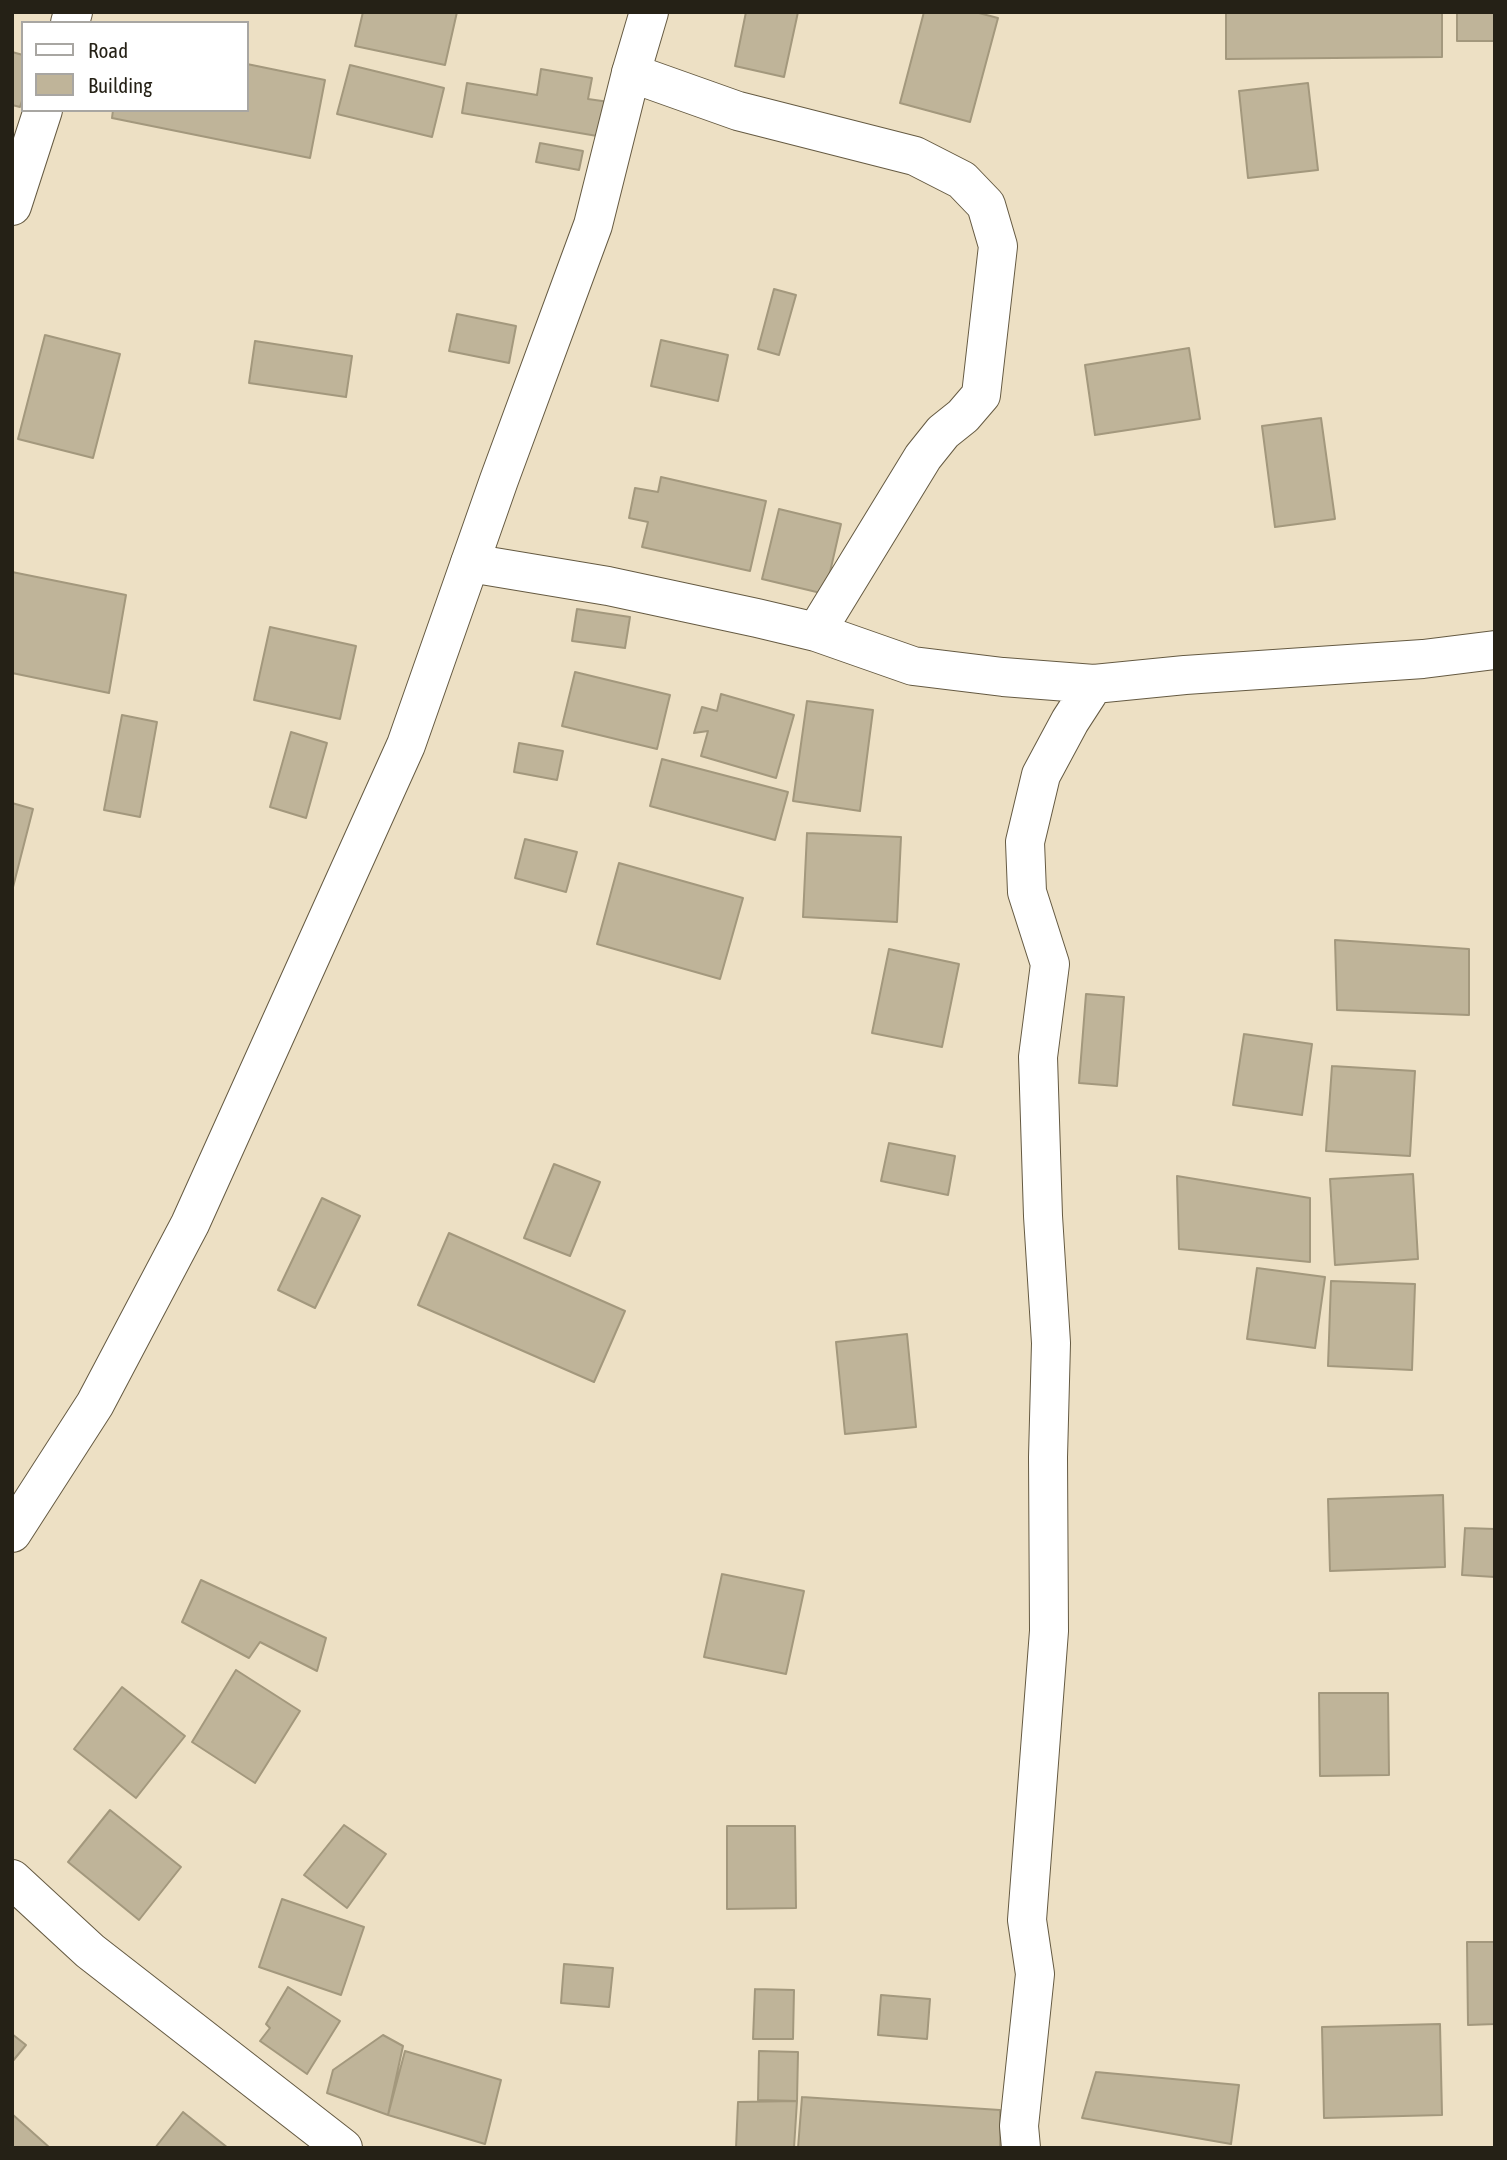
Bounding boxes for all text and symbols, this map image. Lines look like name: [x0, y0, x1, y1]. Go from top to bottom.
legend: [21, 21, 248, 112]
text: Road: [88, 38, 128, 62]
text: Building: [88, 73, 152, 97]

